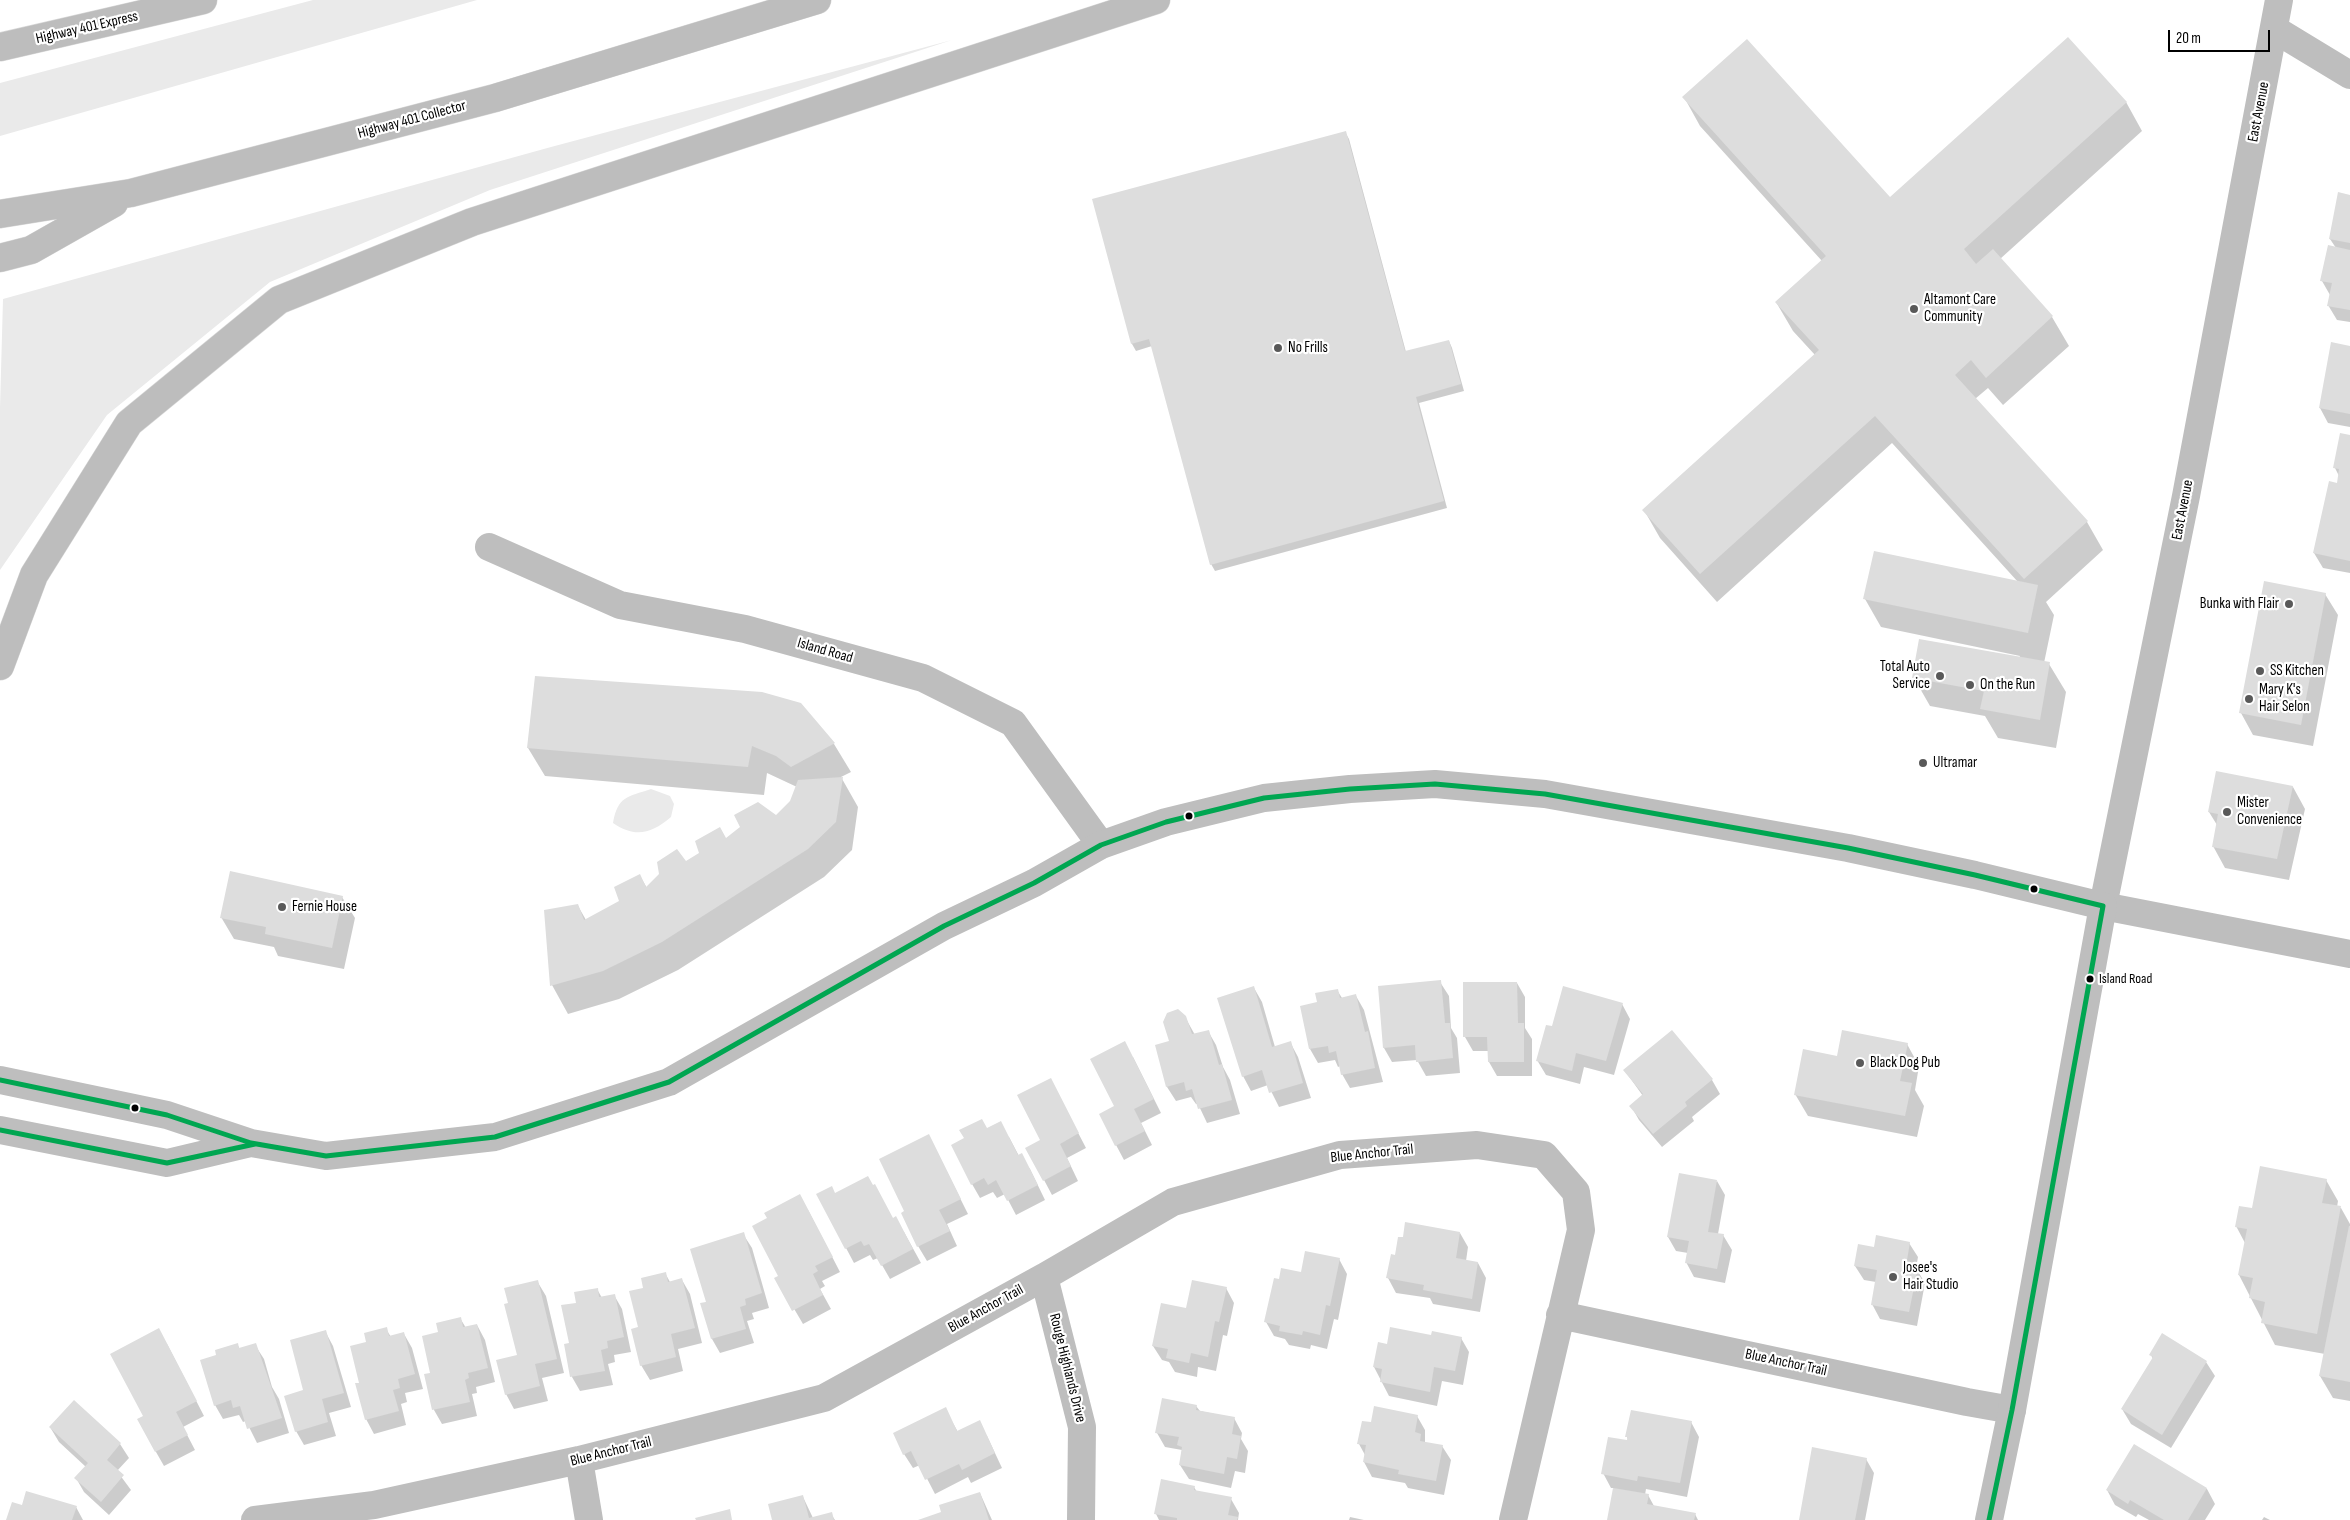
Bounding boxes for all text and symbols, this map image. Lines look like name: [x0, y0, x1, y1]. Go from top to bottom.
street label: Highway 401 Express: [34, 8, 140, 48]
scale bar: [2170, 20, 2272, 52]
text: 20 m: [2176, 29, 2201, 48]
street label: East Avenue: [2244, 80, 2274, 144]
street label: Highway 401 Collector: [356, 97, 468, 143]
place label: Altamont Care Community: [1924, 291, 1996, 326]
marker: Altamont Care Community: [1908, 303, 1920, 315]
place label: No Frills: [1288, 339, 1328, 357]
marker: No Frills: [1272, 342, 1284, 354]
street label: East Avenue: [2168, 478, 2198, 542]
place label: Bunka with Flair: [2200, 595, 2279, 613]
marker: Bunka with Flair: [2283, 598, 2295, 610]
street label: Island Road: [795, 634, 855, 668]
place label: Total Auto Service: [1880, 658, 1930, 693]
place label: SS Kitchen: [2270, 662, 2324, 680]
marker: SS Kitchen: [2254, 665, 2266, 677]
marker: Total Auto Service: [1934, 670, 1946, 682]
place label: On the Run: [1980, 676, 2035, 694]
marker: On the Run: [1964, 679, 1976, 691]
place label: Mary K's Hair Selon: [2259, 681, 2310, 716]
marker: Mary K's Hair Selon: [2243, 693, 2255, 705]
place label: Ultramar: [1933, 754, 1977, 772]
marker: Ultramar: [1917, 757, 1929, 769]
place label: Mister Convenience: [2237, 794, 2302, 829]
marker: Mister Convenience: [2221, 806, 2233, 818]
unlabelled marker: [1184, 811, 1194, 821]
unlabelled marker: [2029, 884, 2039, 894]
place label: Fernie House: [292, 898, 357, 916]
marker: Fernie House: [276, 901, 288, 913]
place label: Island Road: [2099, 971, 2152, 987]
marker: Island Road: [2085, 974, 2095, 984]
place label: Black Dog Pub: [1870, 1054, 1940, 1072]
marker: Black Dog Pub: [1854, 1057, 1866, 1069]
unlabelled marker: [130, 1103, 140, 1113]
street label: Blue Anchor Trail: [1330, 1141, 1414, 1167]
place label: Josee's Hair Studio: [1903, 1259, 1958, 1294]
marker: Josee's Hair Studio: [1887, 1271, 1899, 1283]
street label: Blue Anchor Trail: [945, 1281, 1027, 1337]
street label: Rouge Highlands Drive: [1045, 1312, 1089, 1424]
street label: Blue Anchor Trail: [1744, 1346, 1828, 1380]
street label: Blue Anchor Trail: [569, 1433, 653, 1471]

